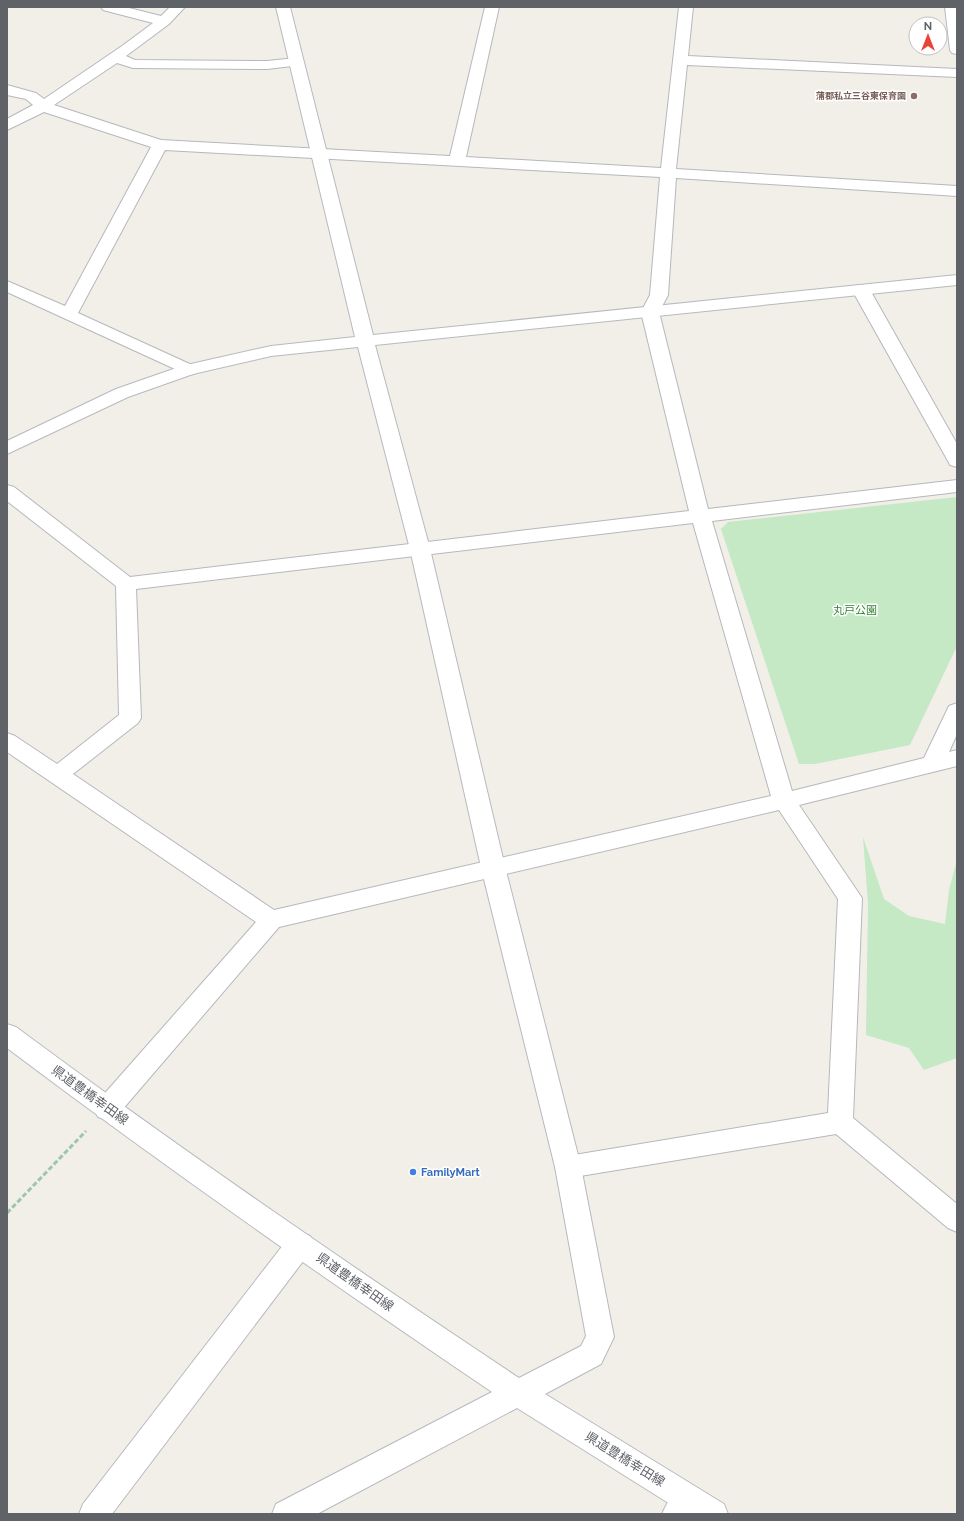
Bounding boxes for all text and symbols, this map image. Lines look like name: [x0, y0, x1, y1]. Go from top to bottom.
north arrow: [908, 16, 948, 56]
text: N: [924, 20, 932, 33]
place label: 蒲郡私立三谷東保育園: [816, 91, 906, 101]
marker: 蒲郡私立三谷東保育園: [909, 91, 919, 101]
park label: 丸戸公園: [833, 604, 877, 617]
street label: 県道豊橋幸田線: [49, 1062, 131, 1128]
place label: FamilyMart: [421, 1166, 480, 1179]
marker: FamilyMart: [408, 1167, 418, 1177]
street label: 県道豊橋幸田線: [313, 1250, 397, 1314]
street label: 県道豊橋幸田線: [582, 1429, 668, 1489]

